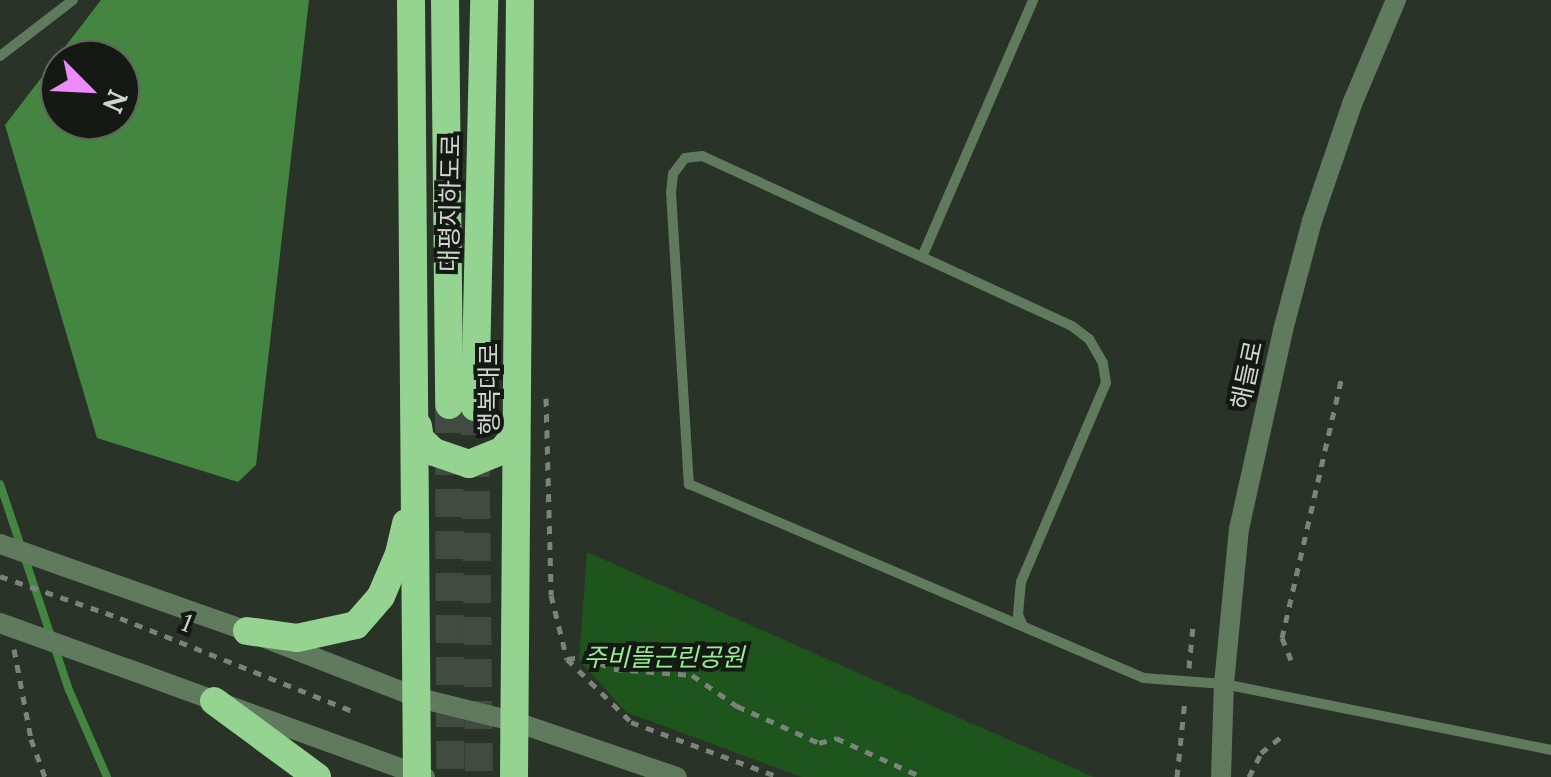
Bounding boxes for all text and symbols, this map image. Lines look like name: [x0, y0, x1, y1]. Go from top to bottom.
north arrow: [40, 40, 140, 140]
text: N: [95, 84, 136, 119]
street label: 대평지하도로: [434, 134, 466, 272]
street label: 해들로: [1225, 338, 1269, 412]
street label: 행복대로: [474, 343, 504, 435]
street label: 1: [177, 607, 197, 639]
park label: 주비뜰근린공원: [584, 642, 744, 672]

